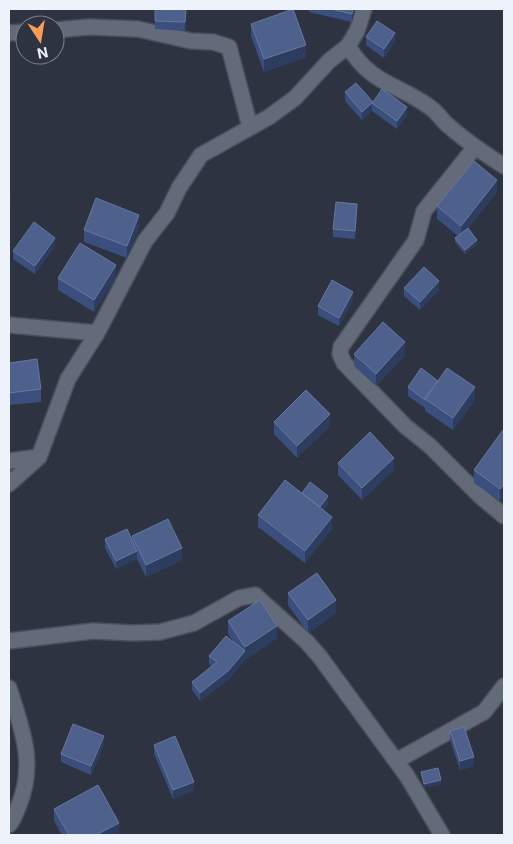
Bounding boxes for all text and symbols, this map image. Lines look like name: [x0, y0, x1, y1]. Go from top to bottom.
north arrow: [15, 15, 65, 65]
text: N: [36, 44, 50, 63]

